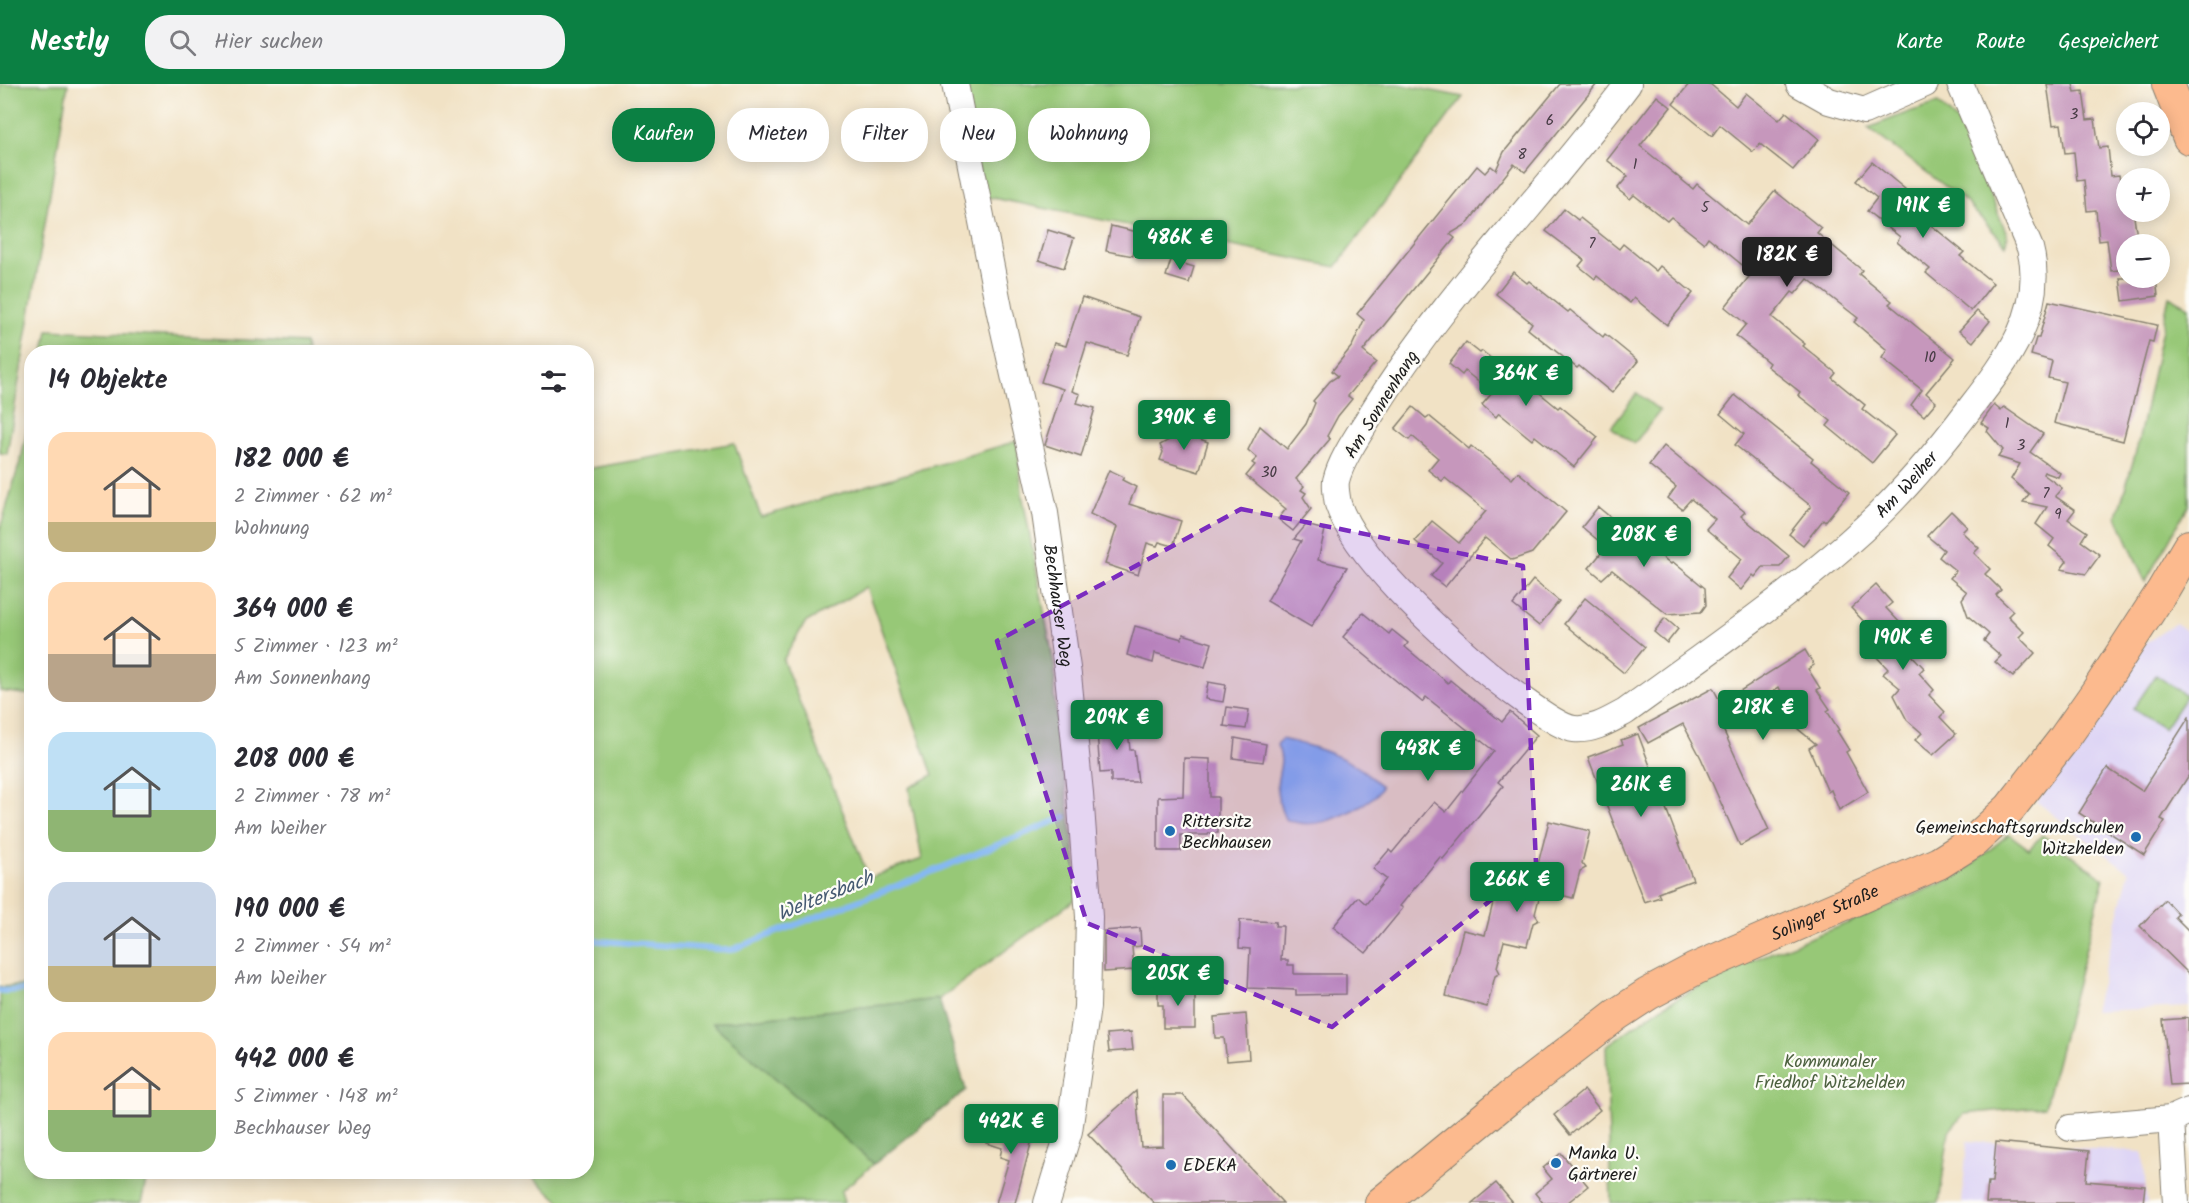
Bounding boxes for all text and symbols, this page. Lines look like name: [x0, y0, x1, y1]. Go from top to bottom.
search box: [145, 15, 565, 69]
text: Nestly: [30, 20, 109, 65]
text: Hier suchen: [214, 25, 323, 60]
icon: search: [166, 26, 199, 59]
text: Karte: [1896, 26, 1943, 59]
text: Route: [1976, 26, 2025, 59]
text: Gespeichert: [2058, 26, 2159, 59]
map controls: [2116, 102, 2170, 288]
button: locate: [2116, 102, 2170, 156]
house number: 3: [2070, 103, 2079, 127]
chip: Kaufen: [612, 108, 715, 162]
chip: Mieten: [727, 108, 829, 162]
chip: Filter: [841, 108, 928, 162]
chip: Neu: [940, 108, 1016, 162]
chip: Wohnung: [1028, 108, 1150, 162]
house number: 6: [1546, 109, 1554, 133]
house number: 8: [1517, 143, 1527, 167]
house number: 1: [1633, 153, 1638, 177]
button: +: [2116, 168, 2170, 222]
pin: 191K €: [1874, 188, 1972, 239]
text: 191K €: [1896, 191, 1950, 223]
house number: 5: [1701, 196, 1710, 220]
pin: 486K €: [1131, 220, 1229, 271]
text: 486K €: [1147, 223, 1213, 255]
house number: 7: [1589, 232, 1597, 256]
button: −: [2116, 234, 2170, 288]
pin: 182K €: [1738, 237, 1836, 288]
text: 182K €: [1756, 240, 1818, 272]
street label: Am Sonnenhang: [1337, 345, 1427, 465]
house number: 10: [1924, 346, 1937, 370]
pin: 364K €: [1477, 356, 1575, 407]
text: 364K €: [1493, 359, 1559, 391]
text: 14 Objekte: [48, 360, 168, 402]
icon: filters: [537, 365, 570, 398]
pin: 390K €: [1135, 400, 1233, 451]
text: 390K €: [1152, 403, 1216, 435]
house number: 1: [2005, 412, 2010, 436]
house number: 3: [2017, 434, 2026, 458]
text: 182 000 €: [234, 439, 349, 481]
street label: Am Weiher: [1869, 445, 1947, 526]
icon: home: [96, 456, 168, 528]
house number: 30: [1261, 461, 1278, 485]
text: 2 Zimmer · 62 m²: [234, 481, 392, 513]
house number: 7: [2043, 482, 2051, 506]
house number: 9: [2054, 503, 2062, 527]
text: Wohnung: [234, 513, 310, 545]
pin: 208K €: [1595, 517, 1693, 568]
text: 208K €: [1611, 520, 1677, 552]
street label: Bechhauser Weg: [1034, 543, 1080, 669]
text: 364 000 €: [234, 589, 353, 631]
icon: home: [96, 606, 168, 678]
pin: 190K €: [1854, 620, 1952, 671]
text: 190K €: [1874, 623, 1932, 655]
text: 5 Zimmer · 123 m²: [234, 631, 398, 663]
text: Am Sonnenhang: [234, 663, 371, 695]
pin: 218K €: [1714, 690, 1812, 741]
text: 218K €: [1732, 693, 1794, 725]
pin: 209K €: [1068, 700, 1166, 751]
text: 209K €: [1085, 703, 1149, 735]
pin: 448K €: [1379, 731, 1477, 782]
text: 448K €: [1395, 734, 1461, 766]
text: 208 000 €: [234, 739, 354, 781]
icon: home: [96, 756, 168, 828]
pin: 261K €: [1592, 767, 1690, 818]
text: 261K €: [1611, 770, 1671, 802]
text: 2 Zimmer · 78 m²: [234, 781, 390, 813]
place label: Rittersitz Bechhausen: [1182, 808, 1271, 858]
text: Am Weiher: [234, 813, 326, 845]
place label: Gemeinschaftsgrundschulen Witzhelden: [1916, 814, 2124, 864]
marker: Rittersitz Bechhausen: [1163, 824, 1177, 838]
marker: Gemeinschaftsgrundschulen Witzhelden: [2129, 830, 2143, 844]
water label: Weltersbach: [773, 862, 881, 931]
pin: 266K €: [1468, 862, 1566, 913]
text: 266K €: [1484, 865, 1550, 897]
street label: Solinger Straße: [1767, 878, 1884, 950]
text: 190 000 €: [234, 889, 345, 931]
icon: home: [96, 906, 168, 978]
text: 2 Zimmer · 54 m²: [234, 931, 391, 963]
pin: 205K €: [1129, 956, 1227, 1007]
text: 205K €: [1146, 959, 1210, 991]
text: Am Weiher: [234, 963, 326, 995]
text: 442 000 €: [234, 1039, 354, 1081]
park label: Kommunaler Friedhof Witzhelden: [1755, 1048, 1905, 1098]
icon: home: [96, 1056, 168, 1128]
text: 5 Zimmer · 148 m²: [234, 1081, 398, 1113]
pin: 442K €: [962, 1104, 1060, 1155]
text: 442K €: [978, 1107, 1044, 1139]
text: Bechhauser Weg: [234, 1113, 371, 1145]
place label: Manka U. Gärtnerei: [1568, 1140, 1639, 1190]
place label: EDEKA: [1183, 1152, 1237, 1181]
marker: Manka U. Gärtnerei: [1549, 1156, 1563, 1170]
marker: EDEKA: [1164, 1158, 1178, 1172]

